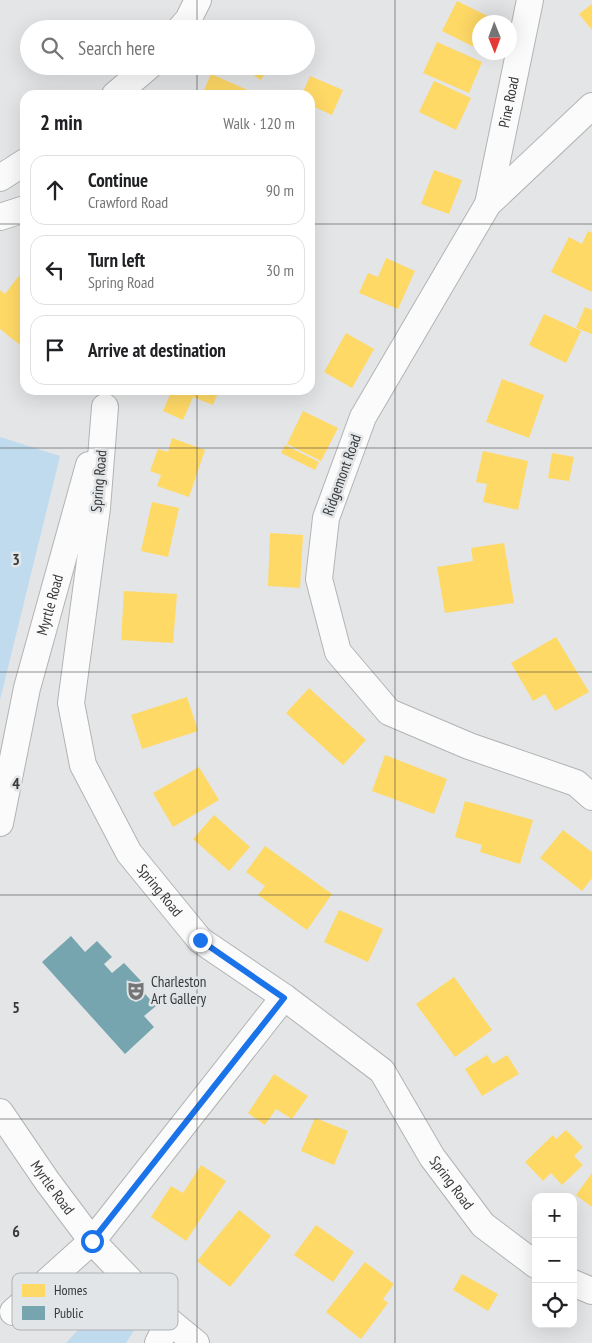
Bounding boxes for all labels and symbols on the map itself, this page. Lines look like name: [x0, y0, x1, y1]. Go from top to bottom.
north arrow: [472, 15, 517, 60]
street label: Pine Road: [494, 75, 523, 129]
street label: Ridgemont Road: [318, 431, 365, 518]
street label: Spring Road: [86, 449, 111, 513]
text: 3: [12, 549, 20, 569]
street label: Myrtle Road: [32, 572, 67, 637]
text: 4: [12, 773, 20, 793]
street label: Spring Road: [133, 860, 187, 920]
route end: [189, 929, 212, 952]
place label: Charleston Art Gallery: [151, 972, 207, 1008]
theatre icon: Charleston Art Gallery: [125, 980, 147, 1002]
text: 5: [12, 997, 20, 1017]
street label: Spring Road: [426, 1152, 478, 1213]
street label: Myrtle Road: [27, 1157, 79, 1218]
text: 6: [12, 1221, 20, 1241]
route start: [81, 1230, 104, 1253]
legend: [12, 1273, 178, 1330]
text: Homes: [54, 1281, 87, 1299]
text: Public: [54, 1304, 83, 1322]

